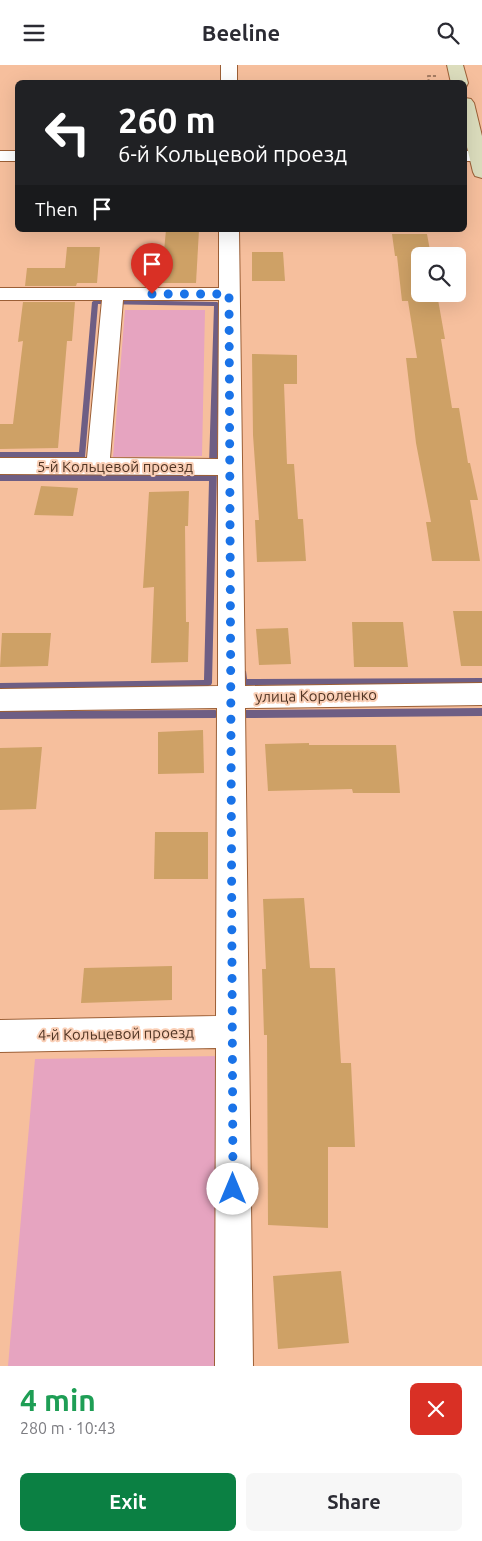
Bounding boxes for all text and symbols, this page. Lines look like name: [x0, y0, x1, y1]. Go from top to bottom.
icon: menu: [20, 19, 48, 47]
icon: search: [434, 19, 462, 47]
text: Beeline: [202, 20, 280, 45]
icon: left: [35, 100, 100, 165]
text: 260 m: [118, 100, 216, 140]
text: 6-й Кольцевой проезд: [118, 141, 347, 166]
icon: arrive: [88, 195, 116, 223]
text: Then: [35, 198, 78, 220]
pin: [131, 243, 173, 294]
map controls: [411, 247, 466, 302]
button: search: [411, 247, 466, 302]
icon: arrive: [138, 250, 166, 278]
street label: 5-й Кольцевой проезд: [37, 458, 193, 475]
street label: улица Короленко: [255, 686, 377, 705]
street label: 4-й Кольцевой проезд: [38, 1024, 194, 1043]
position arrow: [206, 1162, 258, 1214]
text: 4 min: [20, 1383, 96, 1417]
button: close: [410, 1383, 462, 1435]
text: 280 m · 10:43: [20, 1419, 116, 1437]
button: Exit: [20, 1473, 236, 1531]
button: Share: [246, 1473, 462, 1531]

